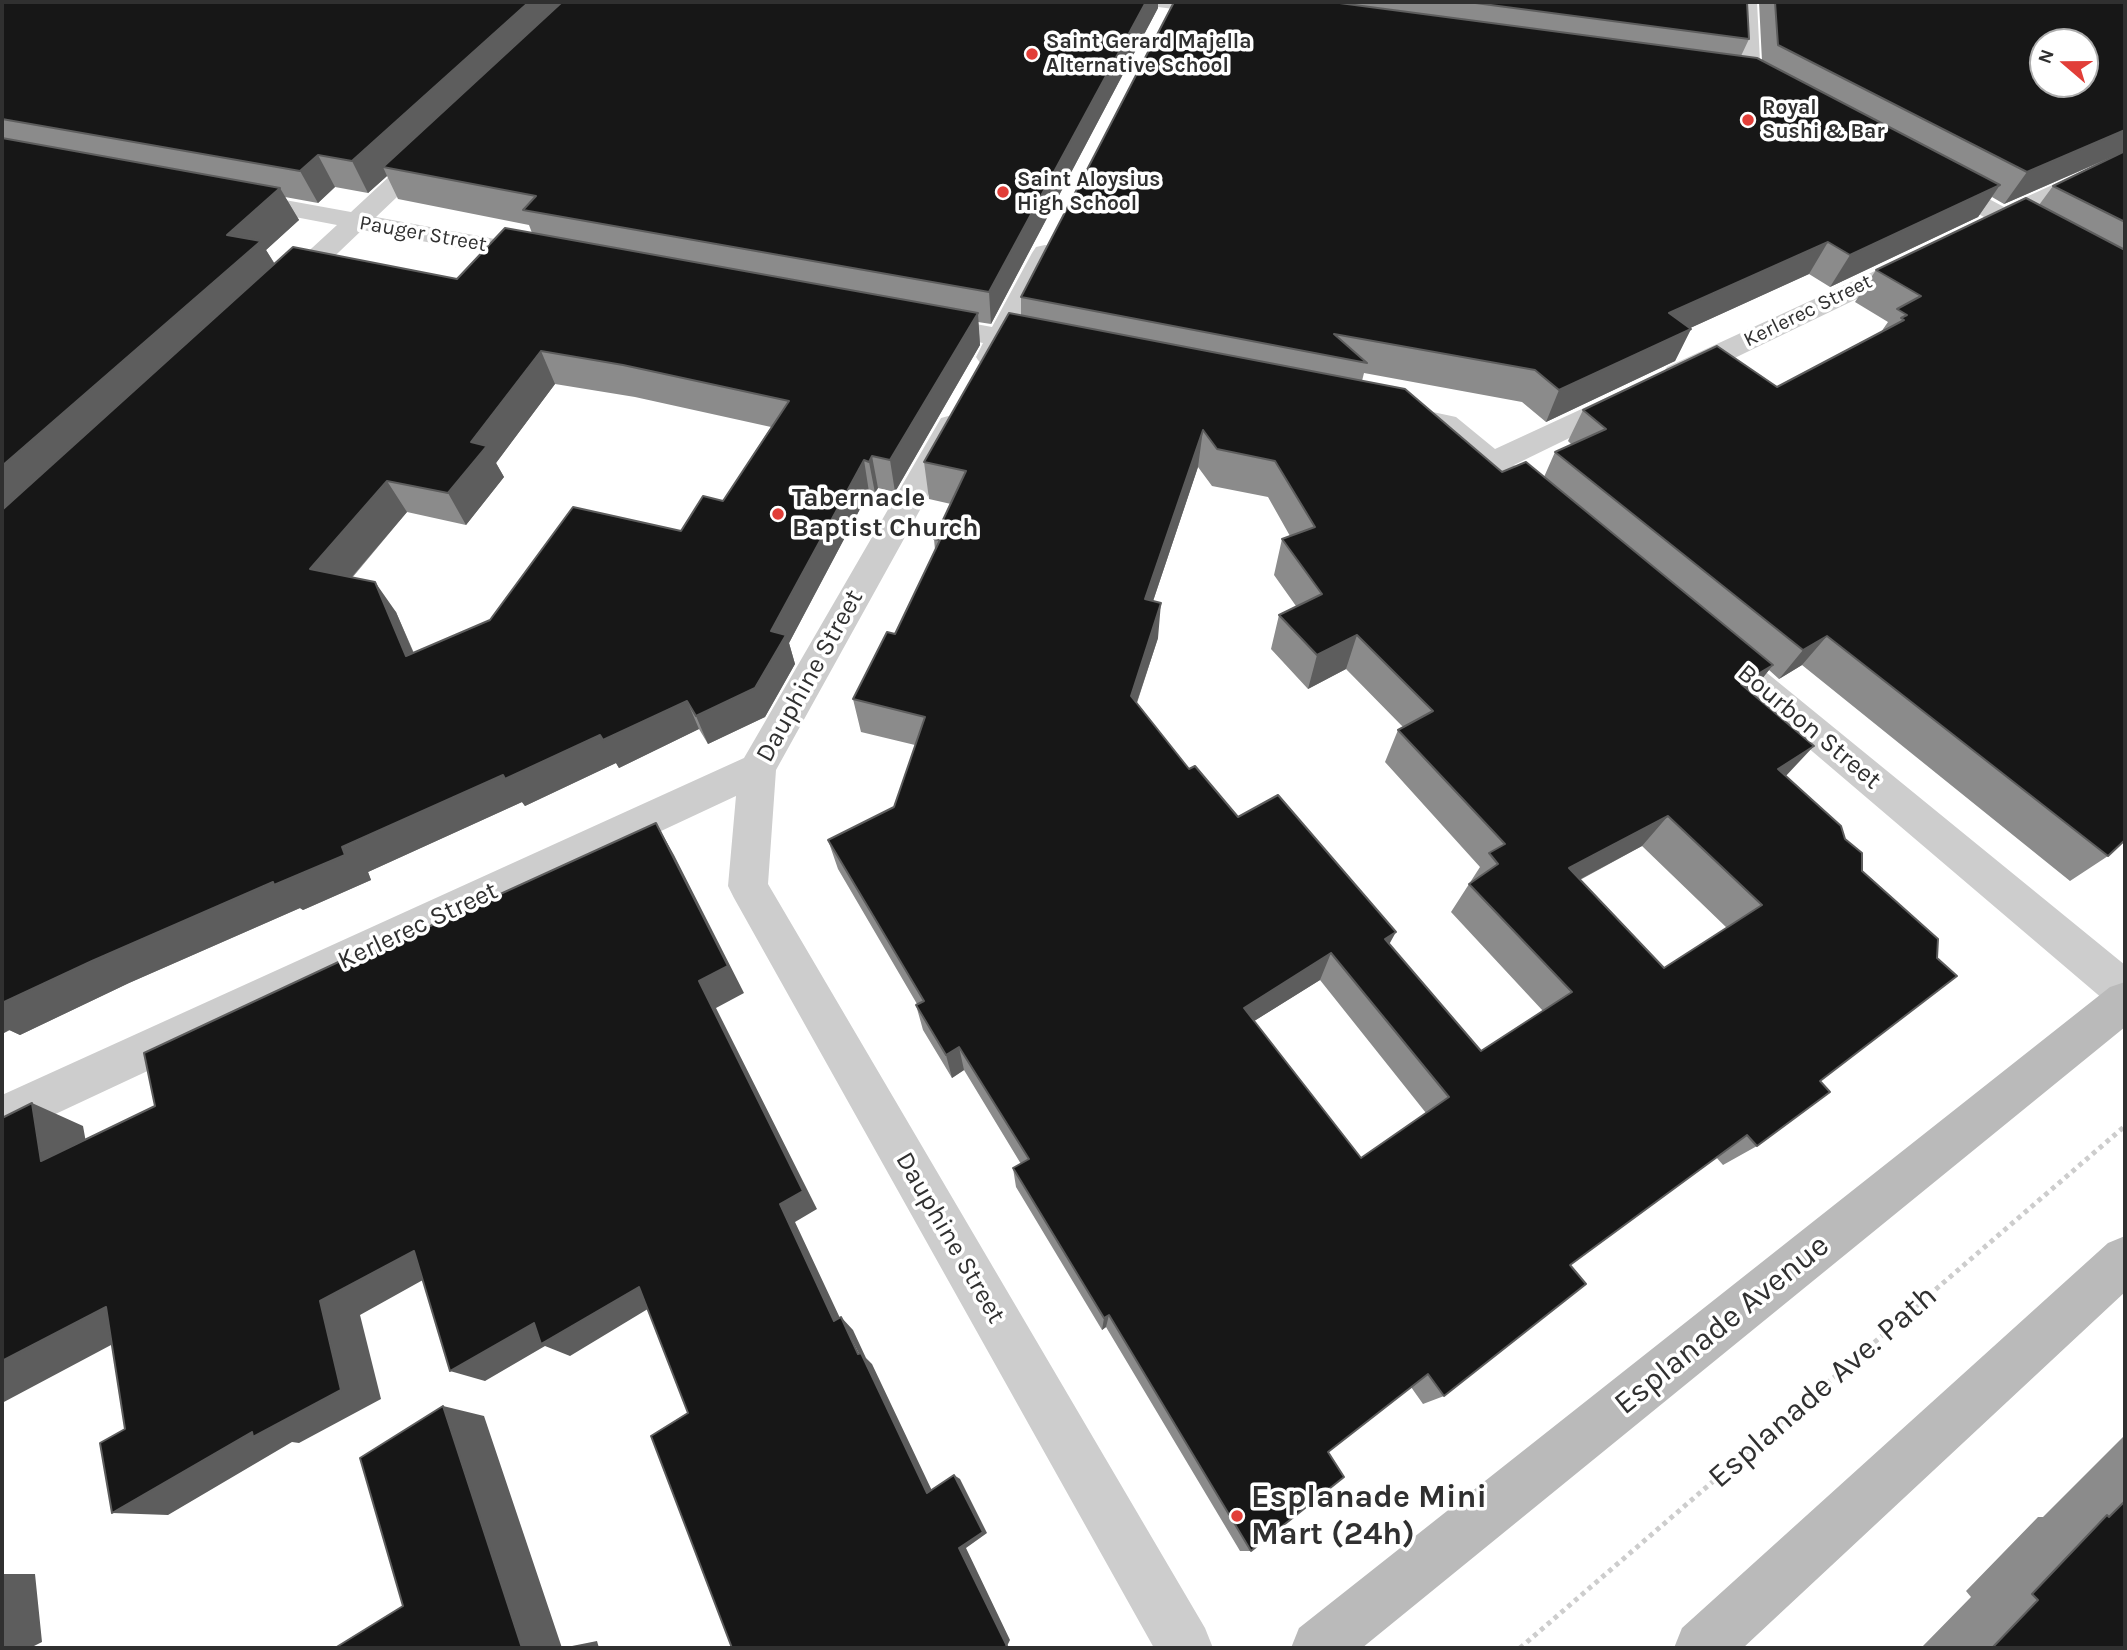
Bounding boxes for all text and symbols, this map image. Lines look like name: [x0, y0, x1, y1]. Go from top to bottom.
north arrow: [2029, 28, 2099, 98]
place label: Saint Gerard Majella Alternative School: [1046, 29, 1251, 79]
marker: Saint Gerard Majella Alternative School: [1024, 46, 1040, 62]
text: N: [2033, 46, 2059, 67]
place label: Royal Sushi & Bar: [1762, 95, 1885, 145]
marker: Royal Sushi & Bar: [1740, 112, 1756, 128]
place label: Saint Aloysius High School: [1017, 167, 1160, 217]
marker: Saint Aloysius High School: [995, 184, 1011, 200]
street label: Pauger Street: [357, 210, 489, 258]
street label: Kerlerec Street: [1740, 269, 1876, 353]
place label: Tabernacle Baptist Church: [792, 483, 978, 544]
marker: Tabernacle Baptist Church: [770, 506, 786, 522]
street label: Dauphine Street: [750, 584, 870, 768]
street label: Bourbon Street: [1731, 658, 1887, 796]
street label: Kerlerec Street: [333, 875, 503, 977]
street label: Dauphine Street: [888, 1147, 1012, 1329]
street label: Esplanade Avenue: [1607, 1227, 1837, 1423]
street label: Esplanade Ave. Path: [1701, 1277, 1945, 1497]
place label: Esplanade Mini Mart (24h): [1251, 1479, 1487, 1554]
marker: Esplanade Mini Mart (24h): [1229, 1508, 1245, 1524]

